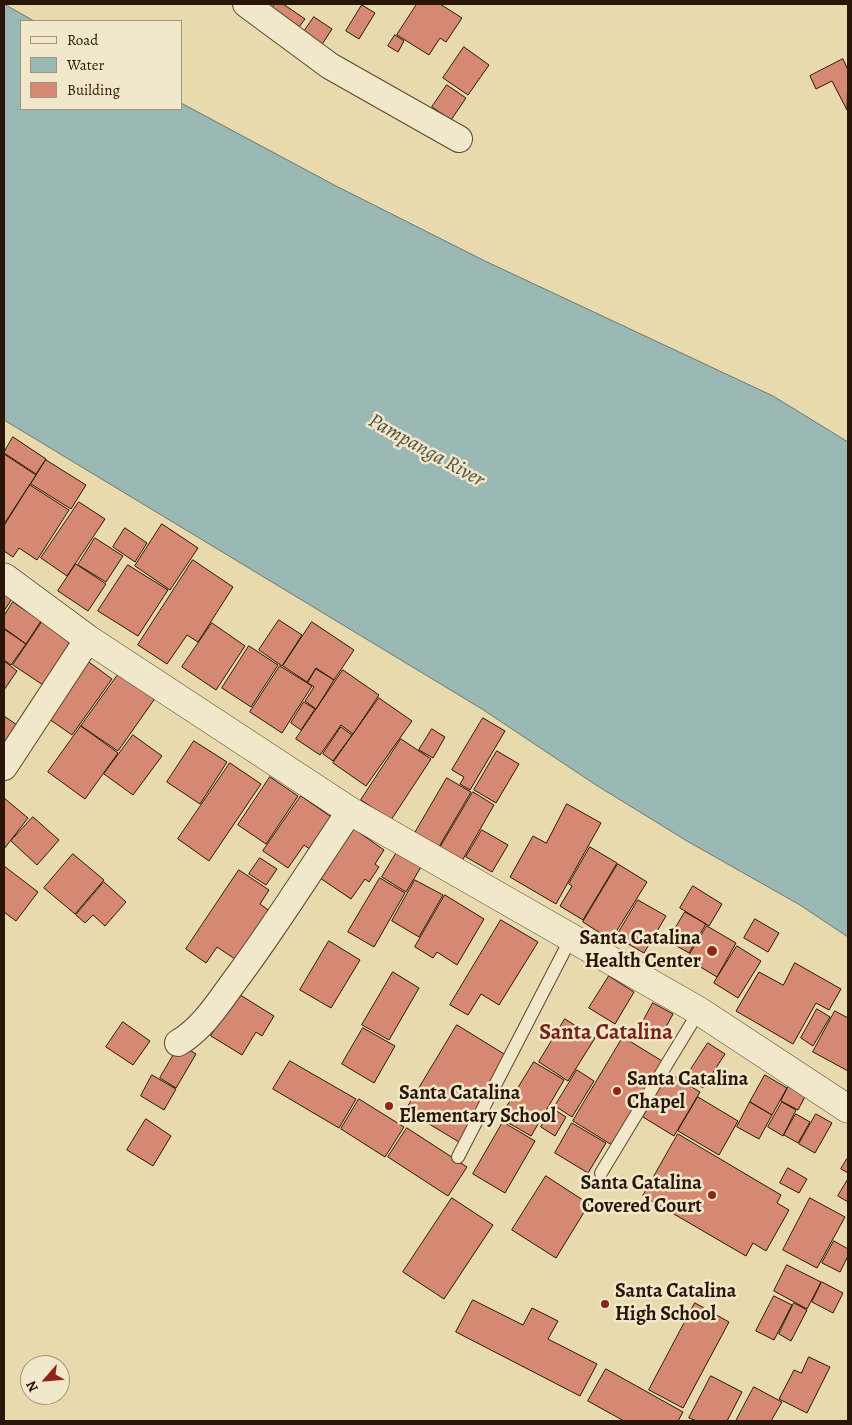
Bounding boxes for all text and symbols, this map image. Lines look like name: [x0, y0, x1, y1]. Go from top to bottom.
legend: [20, 20, 182, 110]
text: Road: [67, 30, 98, 50]
text: Water: [67, 55, 104, 75]
text: Building: [67, 80, 120, 100]
water label: Pampanga River: [364, 409, 488, 493]
place label: Santa Catalina Health Center: [580, 927, 701, 974]
marker: Santa Catalina Health Center: [705, 944, 719, 958]
district label: Santa Catalina: [539, 1021, 673, 1047]
place label: Santa Catalina Chapel: [627, 1068, 748, 1115]
place label: Santa Catalina Elementary School: [399, 1082, 556, 1129]
marker: Santa Catalina Chapel: [611, 1085, 623, 1097]
marker: Santa Catalina Elementary School: [383, 1100, 395, 1112]
place label: Santa Catalina Covered Court: [581, 1172, 702, 1219]
marker: Santa Catalina Covered Court: [706, 1189, 718, 1201]
place label: Santa Catalina High School: [615, 1280, 736, 1327]
marker: Santa Catalina High School: [599, 1298, 611, 1310]
north arrow: [20, 1355, 70, 1405]
text: N: [21, 1378, 43, 1395]

